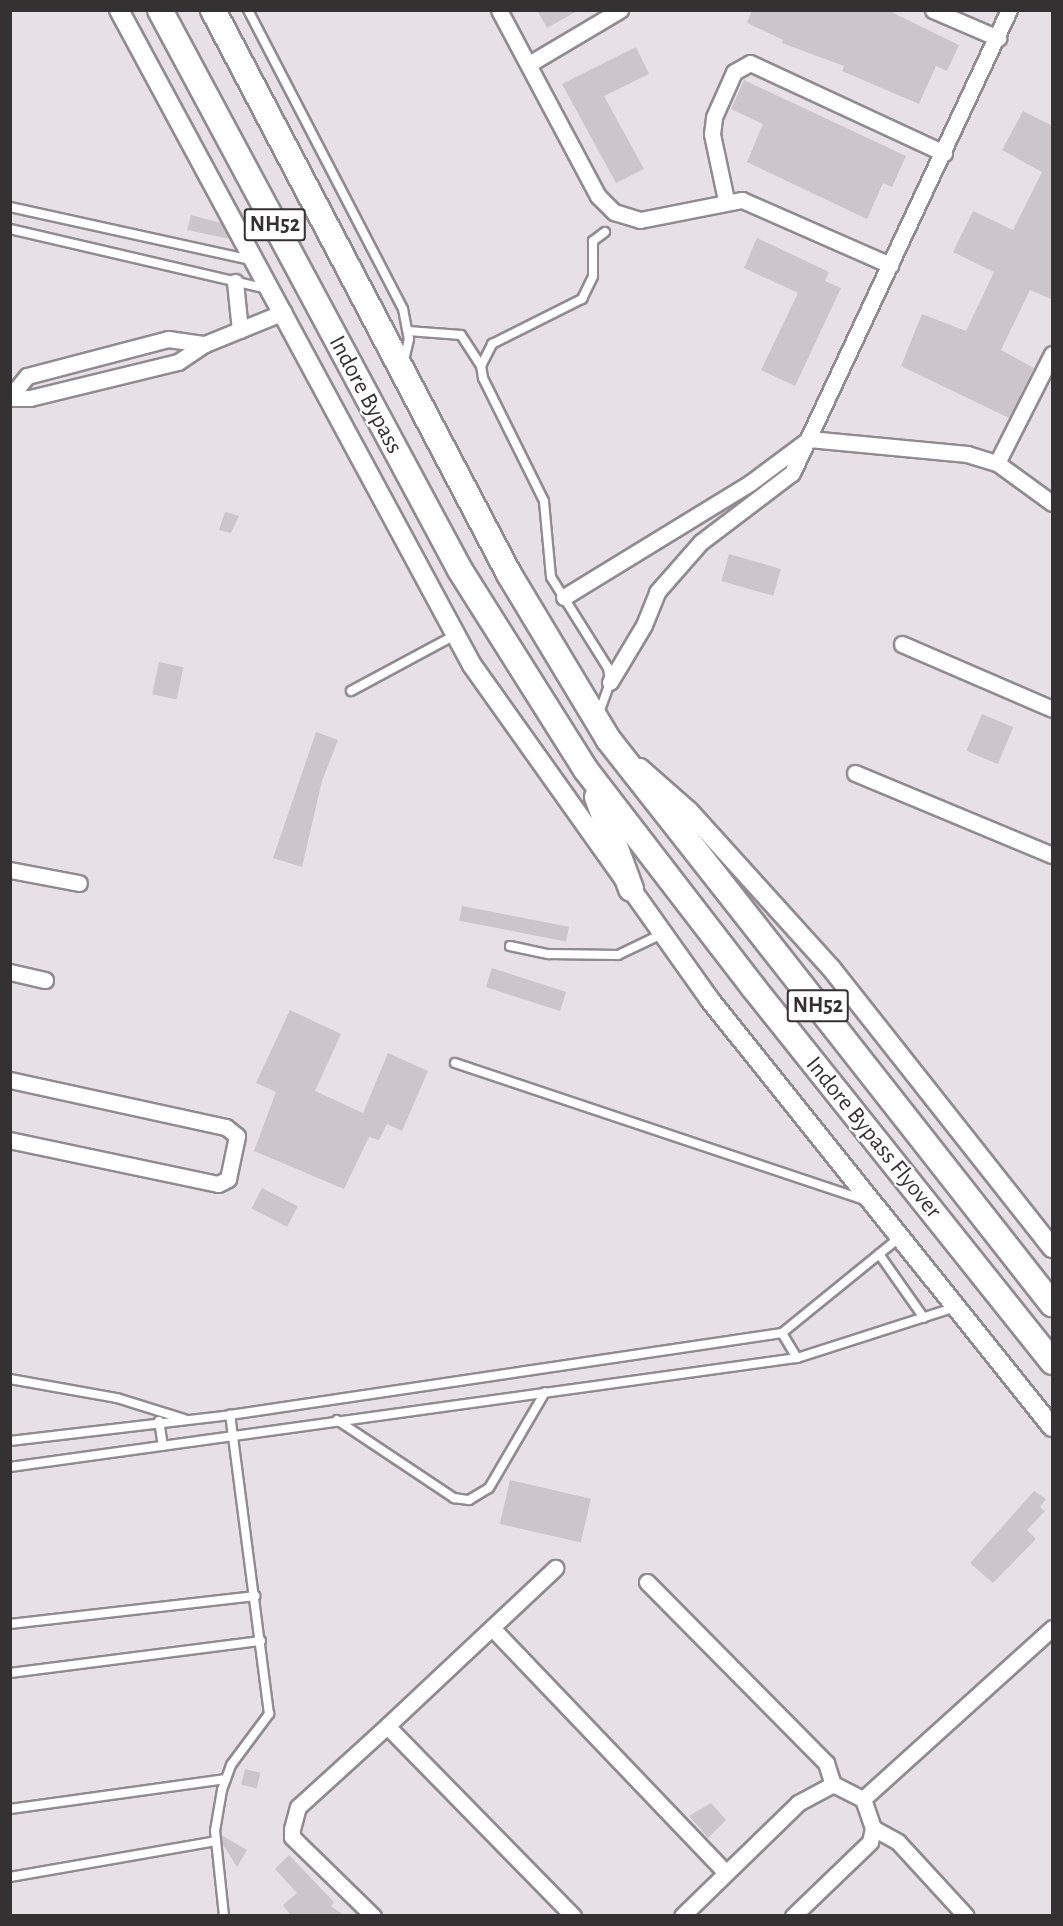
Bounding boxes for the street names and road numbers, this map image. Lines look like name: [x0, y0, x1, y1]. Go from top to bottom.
road number: NH52: [244, 206, 306, 244]
street label: Indore Bypass: [322, 331, 408, 459]
road number: NH52: [786, 987, 850, 1025]
street label: Indore Bypass Flyover: [799, 1051, 947, 1225]

